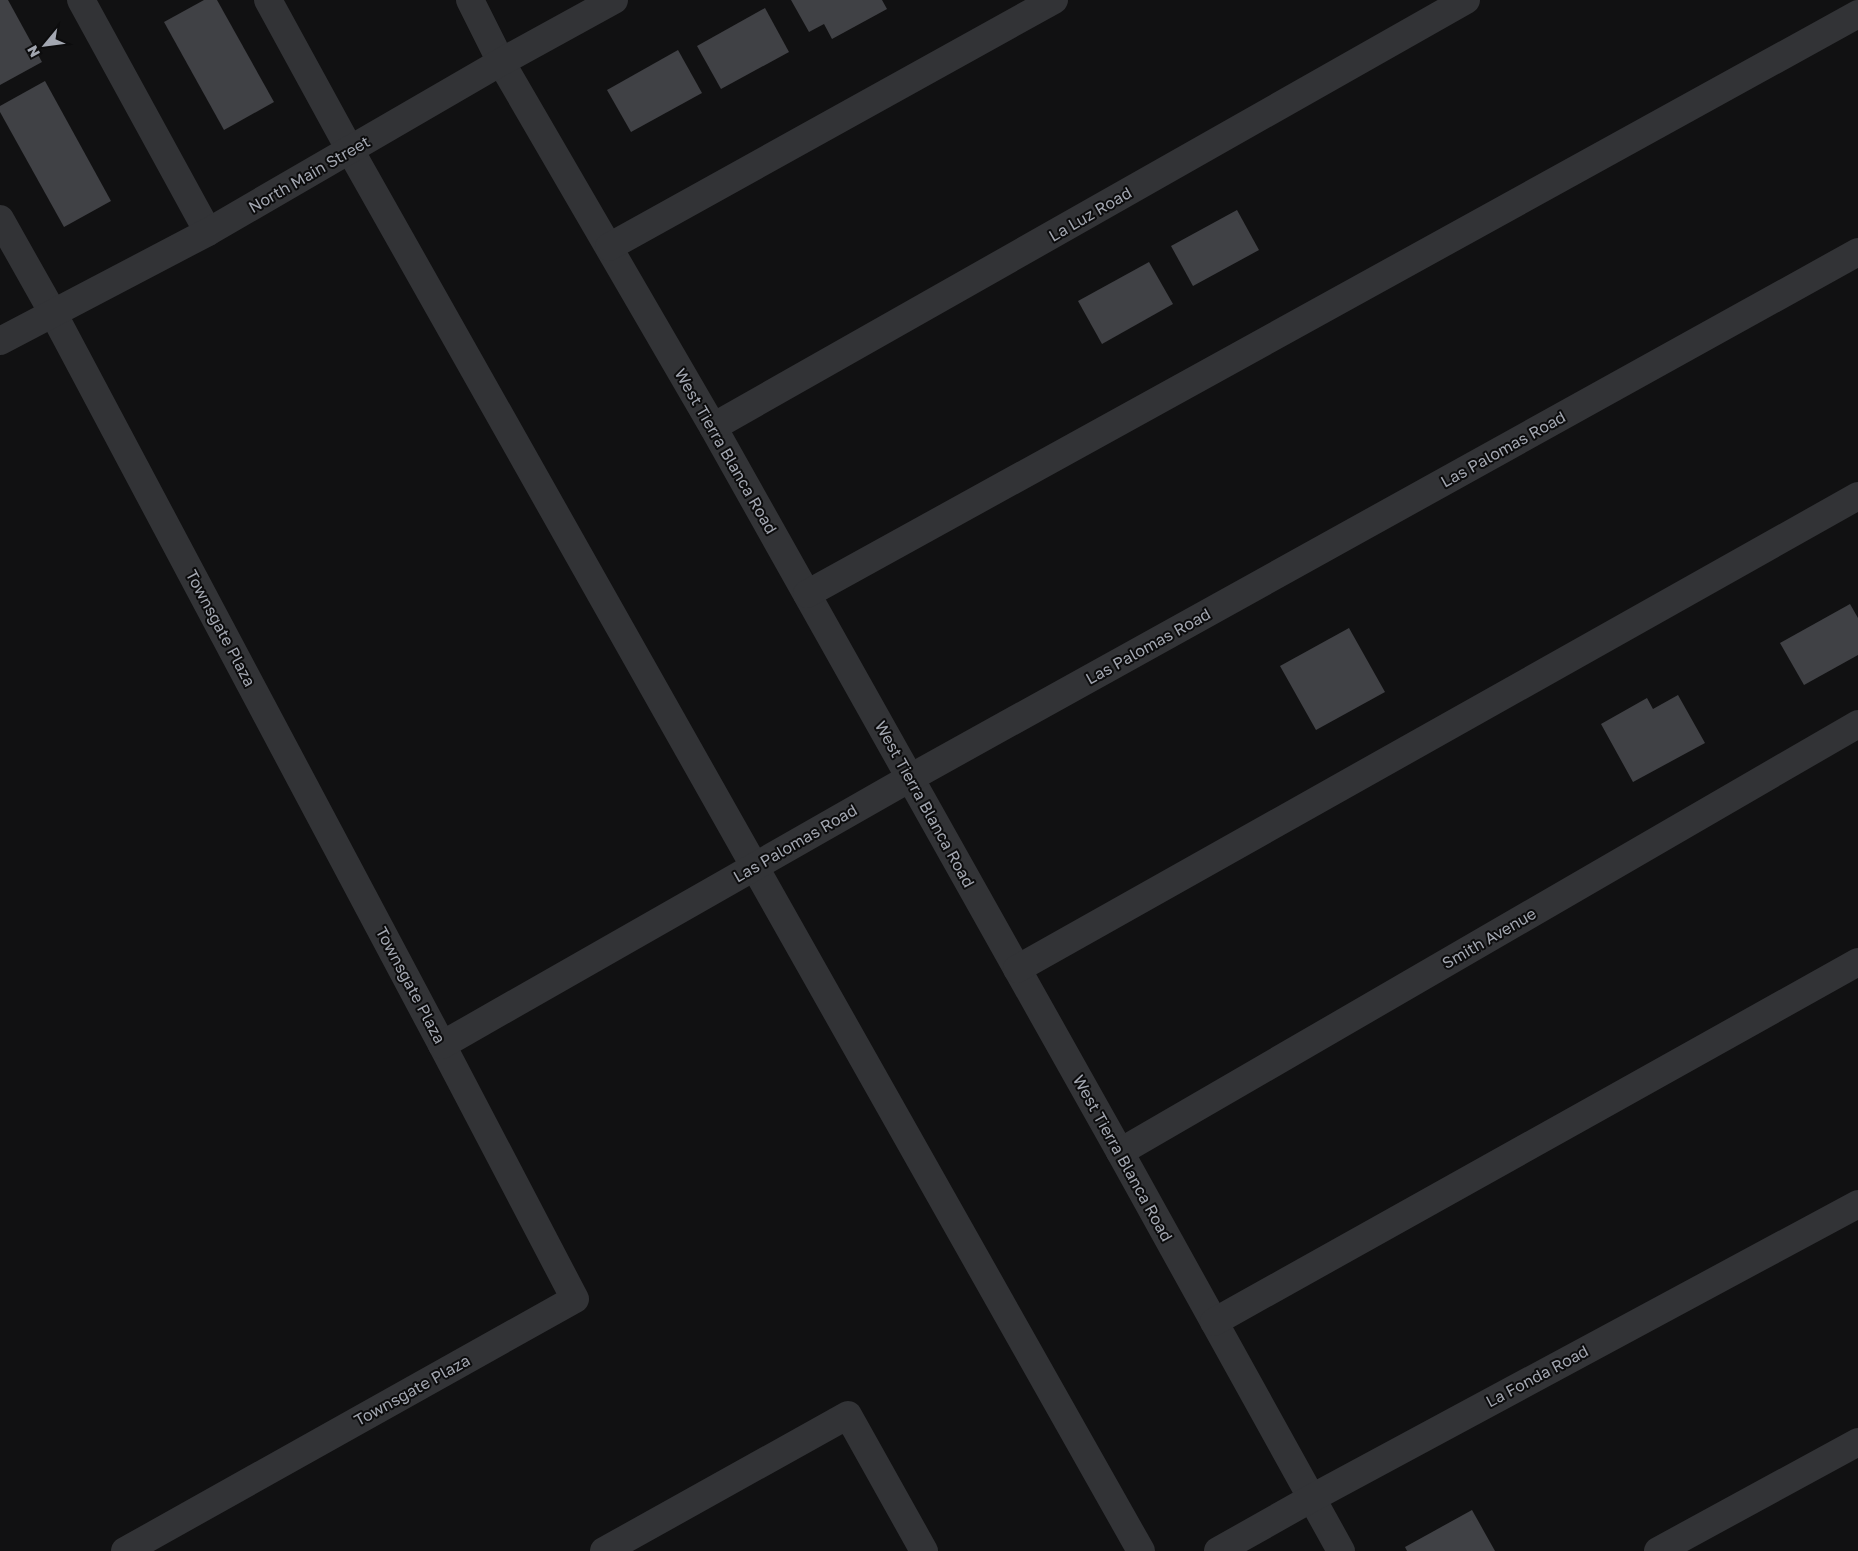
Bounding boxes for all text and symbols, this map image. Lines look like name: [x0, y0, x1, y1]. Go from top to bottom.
north arrow: [20, 20, 70, 70]
text: N: [23, 43, 43, 60]
street label: North Main Street: [245, 131, 373, 217]
street label: La Luz Road: [1045, 182, 1135, 246]
street label: West Tierra Blanca Road: [670, 365, 782, 537]
street label: Las Palomas Road: [1437, 406, 1569, 492]
street label: Townsgate Plaza: [182, 566, 260, 690]
street label: Las Palomas Road: [1082, 603, 1214, 689]
street label: West Tierra Blanca Road: [871, 717, 979, 891]
street label: Las Palomas Road: [730, 799, 860, 887]
street label: Smith Avenue: [1438, 903, 1540, 973]
street label: Townsgate Plaza: [372, 923, 450, 1047]
street label: West Tierra Blanca Road: [1069, 1071, 1177, 1245]
street label: La Fonda Road: [1482, 1341, 1592, 1411]
street label: Townsgate Plaza: [351, 1350, 473, 1430]

